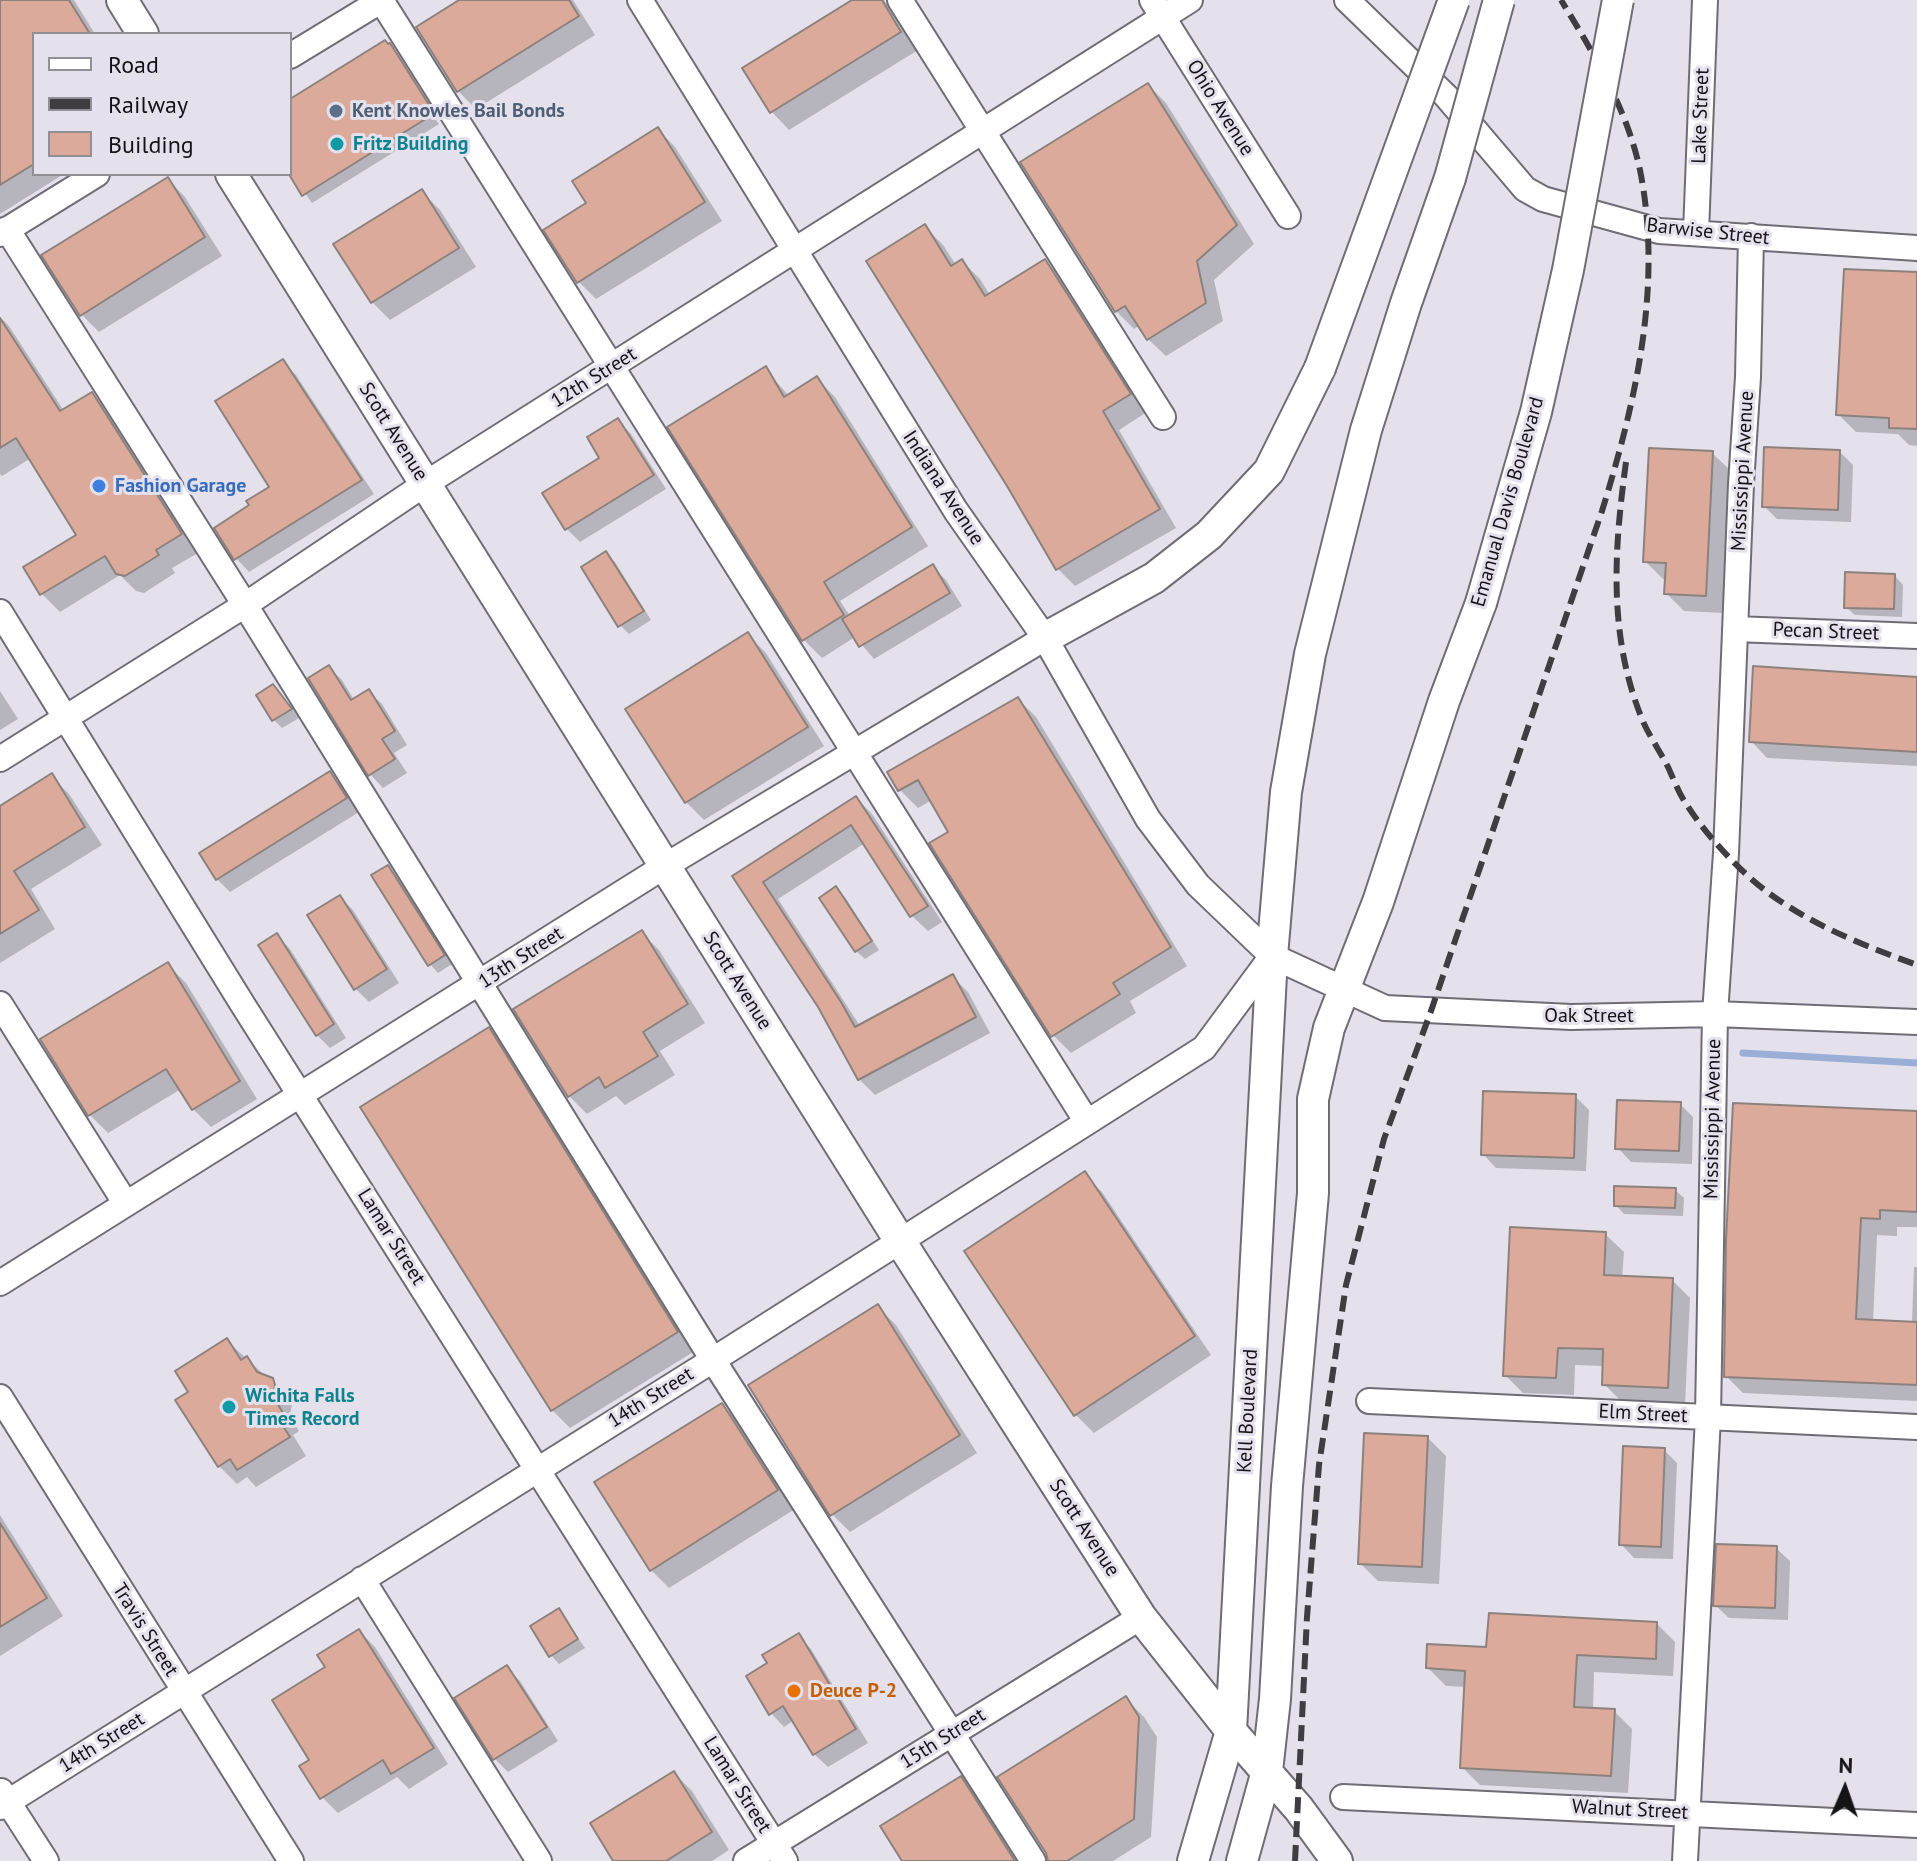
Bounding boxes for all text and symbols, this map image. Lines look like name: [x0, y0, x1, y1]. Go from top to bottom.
legend: [32, 32, 292, 176]
text: Road: [108, 49, 159, 80]
street label: Ohio Avenue: [1181, 56, 1259, 160]
street label: Lake Street: [1687, 68, 1715, 164]
text: Railway: [108, 89, 188, 120]
place label: Kent Knowles Bail Bonds: [352, 99, 565, 123]
marker: Kent Knowles Bail Bonds: [327, 102, 345, 120]
text: Building: [108, 129, 194, 160]
place label: Fritz Building: [353, 132, 468, 156]
marker: Fritz Building: [328, 135, 346, 153]
street label: Barwise Street: [1645, 214, 1771, 250]
street label: 12th Street: [547, 342, 641, 414]
street label: Scott Avenue: [353, 378, 433, 486]
street label: Mississippi Avenue: [1727, 390, 1759, 552]
street label: Emanual Davis Boulevard: [1467, 394, 1549, 610]
street label: Indiana Avenue: [897, 426, 989, 550]
place label: Fashion Garage: [115, 474, 246, 498]
marker: Fashion Garage: [90, 477, 108, 495]
street label: Pecan Street: [1772, 618, 1880, 646]
street label: 13th Street: [474, 922, 568, 994]
street label: Scott Avenue: [697, 927, 777, 1035]
street label: Oak Street: [1544, 1004, 1634, 1028]
street label: Mississippi Avenue: [1700, 1039, 1726, 1199]
street label: Lamar Street: [352, 1184, 430, 1290]
street label: Kell Boulevard: [1233, 1348, 1263, 1474]
street label: 14th Street: [604, 1362, 698, 1434]
place label: Wichita Falls Times Record: [245, 1384, 359, 1431]
marker: Wichita Falls Times Record: [220, 1398, 238, 1416]
street label: Elm Street: [1598, 1400, 1688, 1428]
street label: Scott Avenue: [1044, 1475, 1124, 1581]
street label: Travis Street: [107, 1579, 183, 1681]
place label: Deuce P-2: [810, 1679, 897, 1703]
marker: Deuce P-2: [785, 1682, 803, 1700]
street label: 15th Street: [896, 1703, 990, 1775]
street label: 14th Street: [55, 1707, 149, 1779]
street label: Lamar Street: [698, 1732, 776, 1838]
north arrow: [1805, 1749, 1885, 1829]
text: N: [1838, 1751, 1854, 1779]
street label: Walnut Street: [1571, 1795, 1689, 1825]

